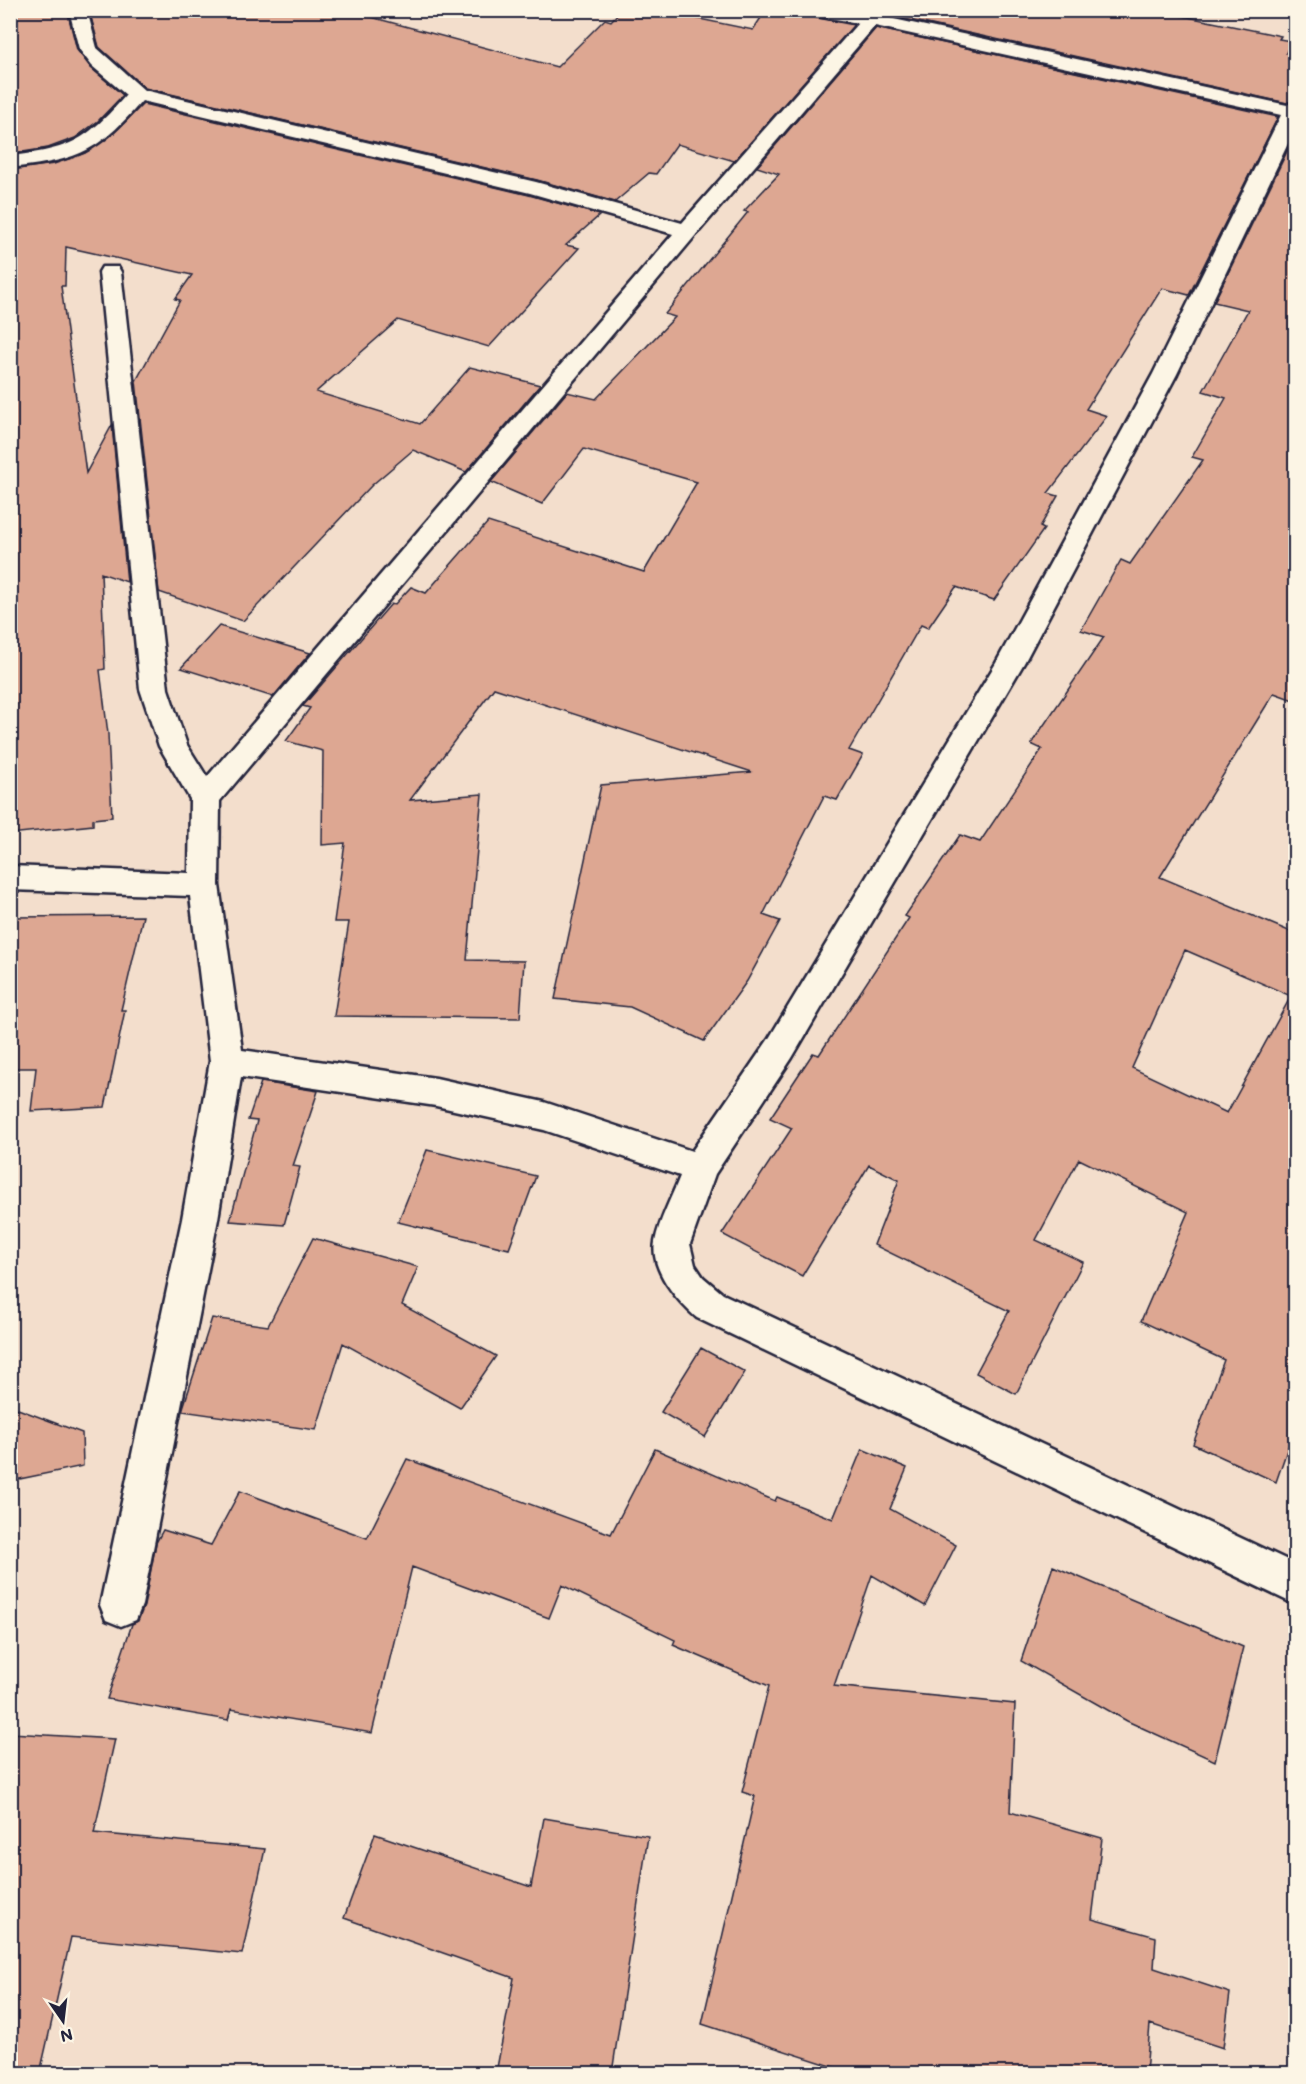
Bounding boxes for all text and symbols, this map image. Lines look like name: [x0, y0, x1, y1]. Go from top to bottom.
north arrow: [33, 1991, 93, 2051]
text: N: [58, 2024, 75, 2048]

